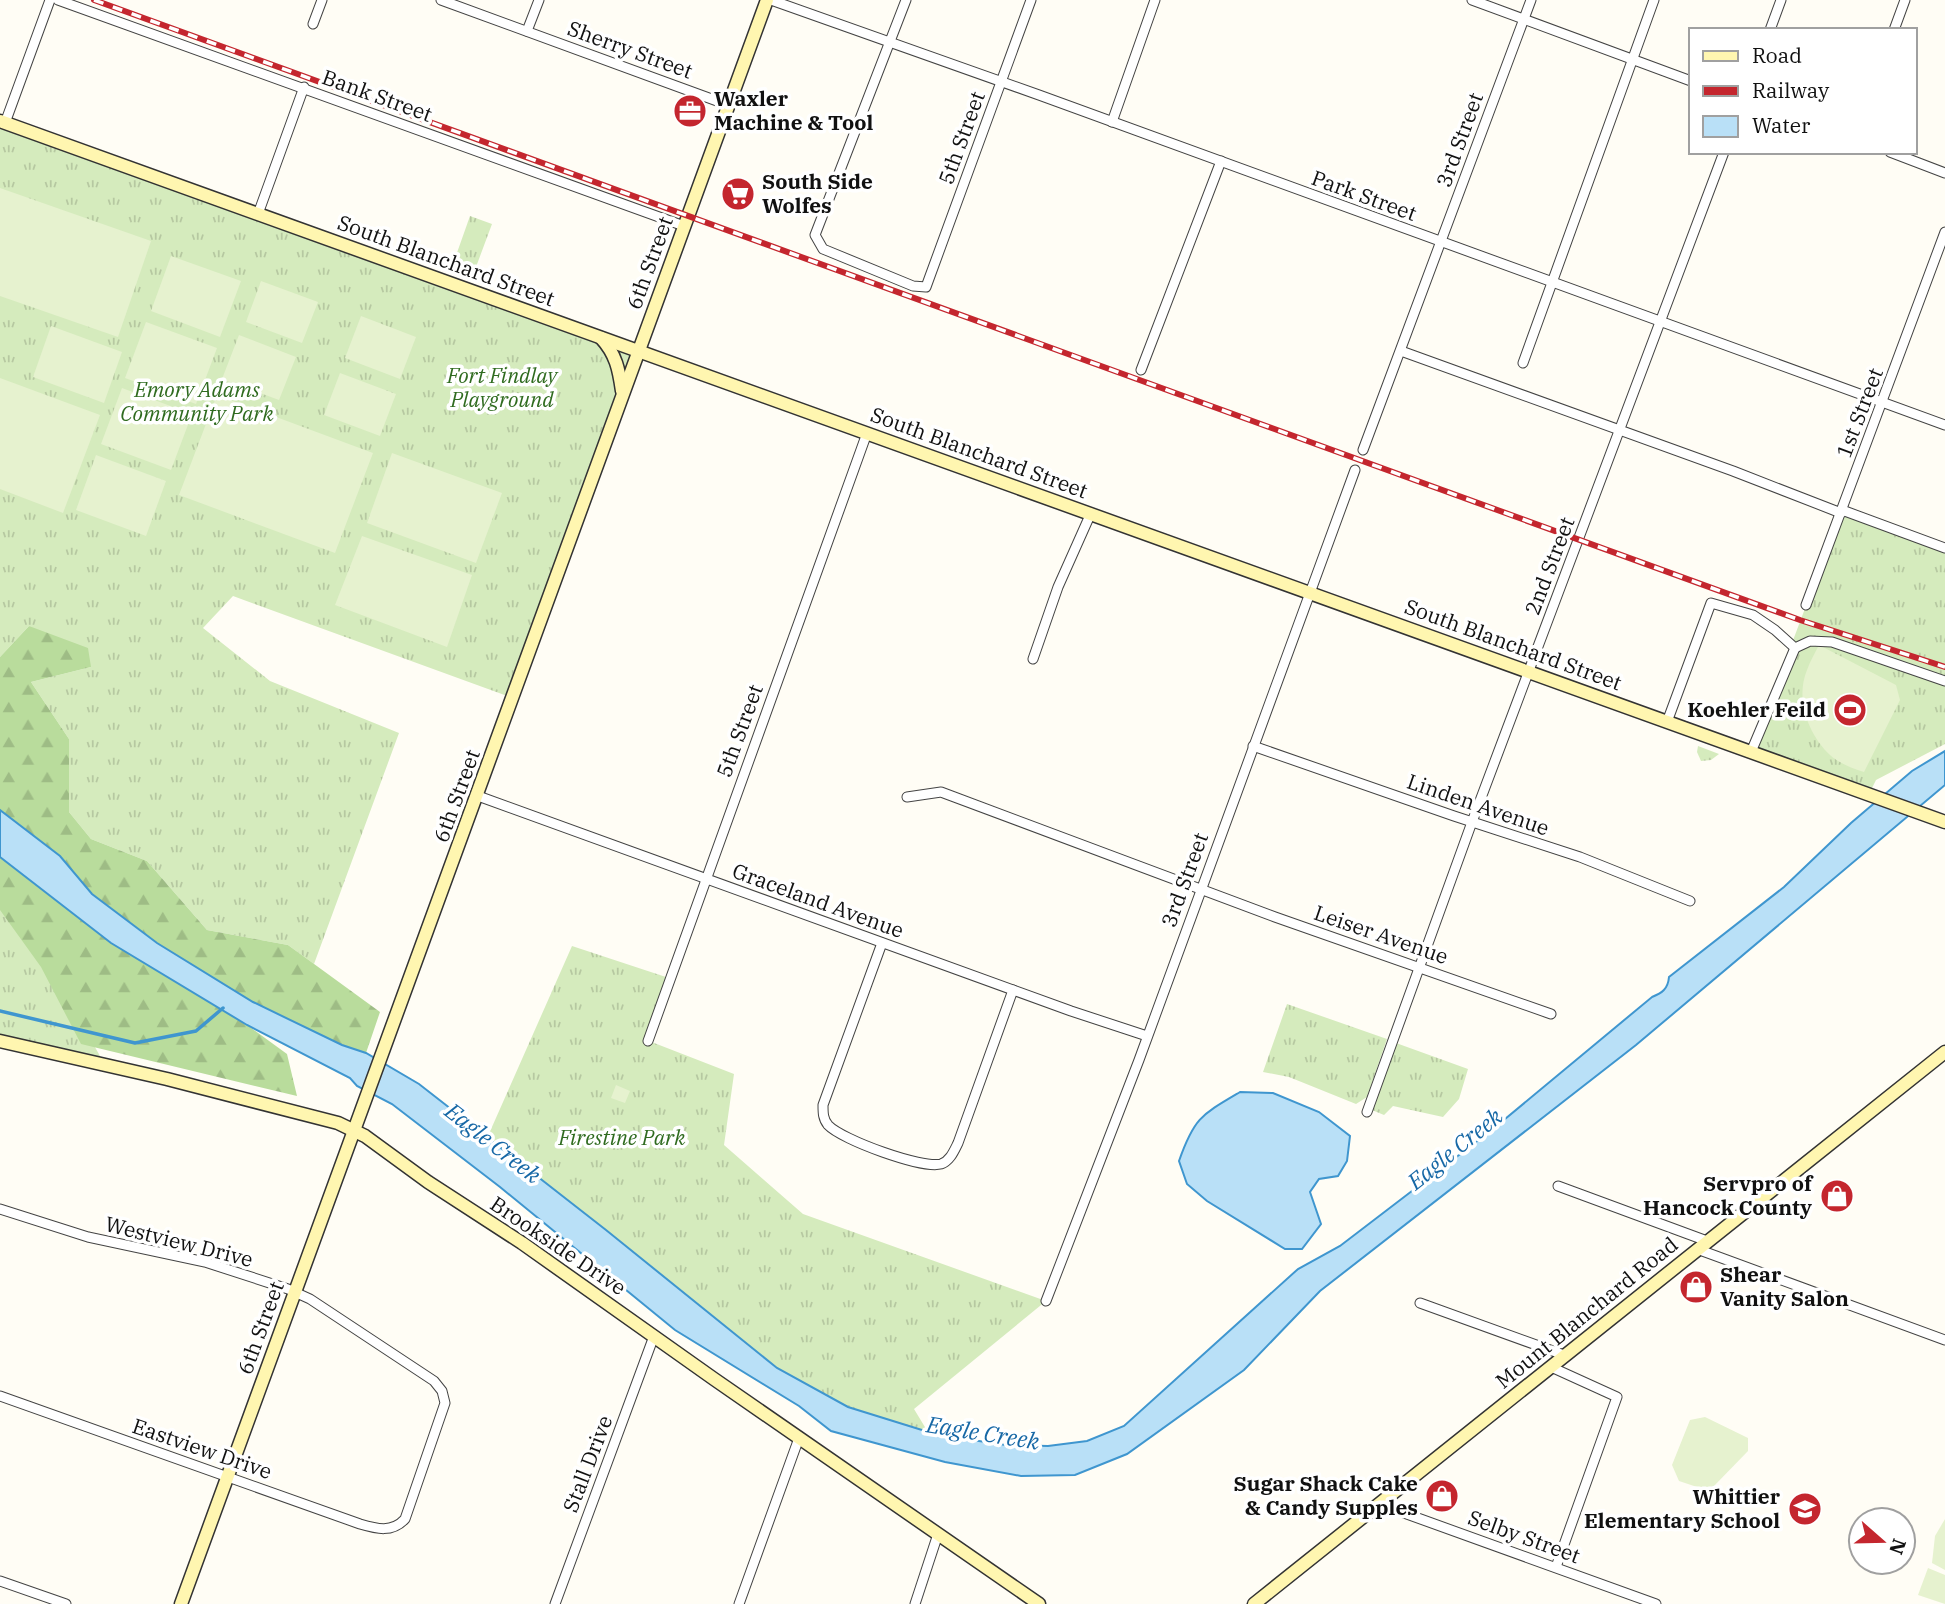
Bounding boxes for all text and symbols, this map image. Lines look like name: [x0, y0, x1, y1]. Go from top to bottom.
street label: Sherry Street: [564, 13, 697, 85]
legend: [1689, 28, 1917, 154]
text: Road: [1752, 41, 1802, 69]
street label: Bank Street: [318, 62, 436, 128]
text: Railway: [1752, 76, 1830, 104]
place label: Waxler Machine & Tool: [714, 84, 874, 136]
street label: 5th Street: [931, 87, 991, 188]
street label: 3rd Street: [1429, 89, 1489, 191]
office icon: Waxler Machine & Tool: [671, 92, 709, 130]
text: Water: [1752, 111, 1811, 139]
street label: Park Street: [1308, 163, 1421, 227]
place label: South Side Wolfes: [762, 167, 873, 219]
supermarket icon: South Side Wolfes: [719, 175, 757, 213]
street label: South Blanchard Street: [334, 208, 559, 312]
street label: 6th Street: [619, 212, 679, 313]
park label: Fort Findlay Playground: [446, 361, 560, 413]
street label: 1st Street: [1829, 364, 1889, 462]
park label: Emory Adams Community Park: [120, 375, 275, 427]
street label: South Blanchard Street: [867, 400, 1092, 504]
street label: 2nd Street: [1518, 513, 1581, 619]
street label: South Blanchard Street: [1401, 592, 1626, 696]
street label: 5th Street: [709, 680, 769, 781]
sports icon: Koehler Feild: [1831, 691, 1869, 729]
place label: Koehler Feild: [1687, 695, 1826, 723]
street label: 6th Street: [426, 745, 486, 846]
street label: Linden Avenue: [1403, 767, 1553, 841]
street label: 3rd Street: [1154, 829, 1214, 931]
street label: Graceland Avenue: [729, 856, 908, 944]
street label: Leiser Avenue: [1311, 898, 1452, 970]
water label: Eagle Creek: [439, 1095, 548, 1190]
water label: Eagle Creek: [1400, 1100, 1509, 1196]
park label: Firestine Park: [558, 1123, 686, 1151]
place label: Servpro of Hancock County: [1643, 1169, 1814, 1221]
shop icon: Servpro of Hancock County: [1818, 1177, 1856, 1215]
street label: Brookside Drive: [485, 1189, 632, 1301]
street label: Westview Drive: [102, 1209, 256, 1273]
street label: Mount Blanchard Road: [1490, 1230, 1683, 1394]
place label: Shear Vanity Salon: [1720, 1260, 1849, 1312]
shop icon: Shear Vanity Salon: [1677, 1268, 1715, 1306]
street label: 6th Street: [230, 1277, 290, 1378]
water label: Eagle Creek: [924, 1408, 1043, 1456]
street label: Eastview Drive: [129, 1411, 276, 1485]
street label: Stall Drive: [556, 1411, 618, 1516]
place label: Sugar Shack Cake & Candy Supples: [1234, 1469, 1418, 1521]
shop icon: Sugar Shack Cake & Candy Supples: [1423, 1477, 1461, 1515]
place label: Whittier Elementary School: [1584, 1482, 1781, 1534]
school or university icon: Whittier Elementary School: [1786, 1490, 1824, 1528]
street label: Selby Street: [1464, 1503, 1584, 1569]
north arrow: [1847, 1506, 1917, 1576]
text: N: [1884, 1536, 1912, 1558]

